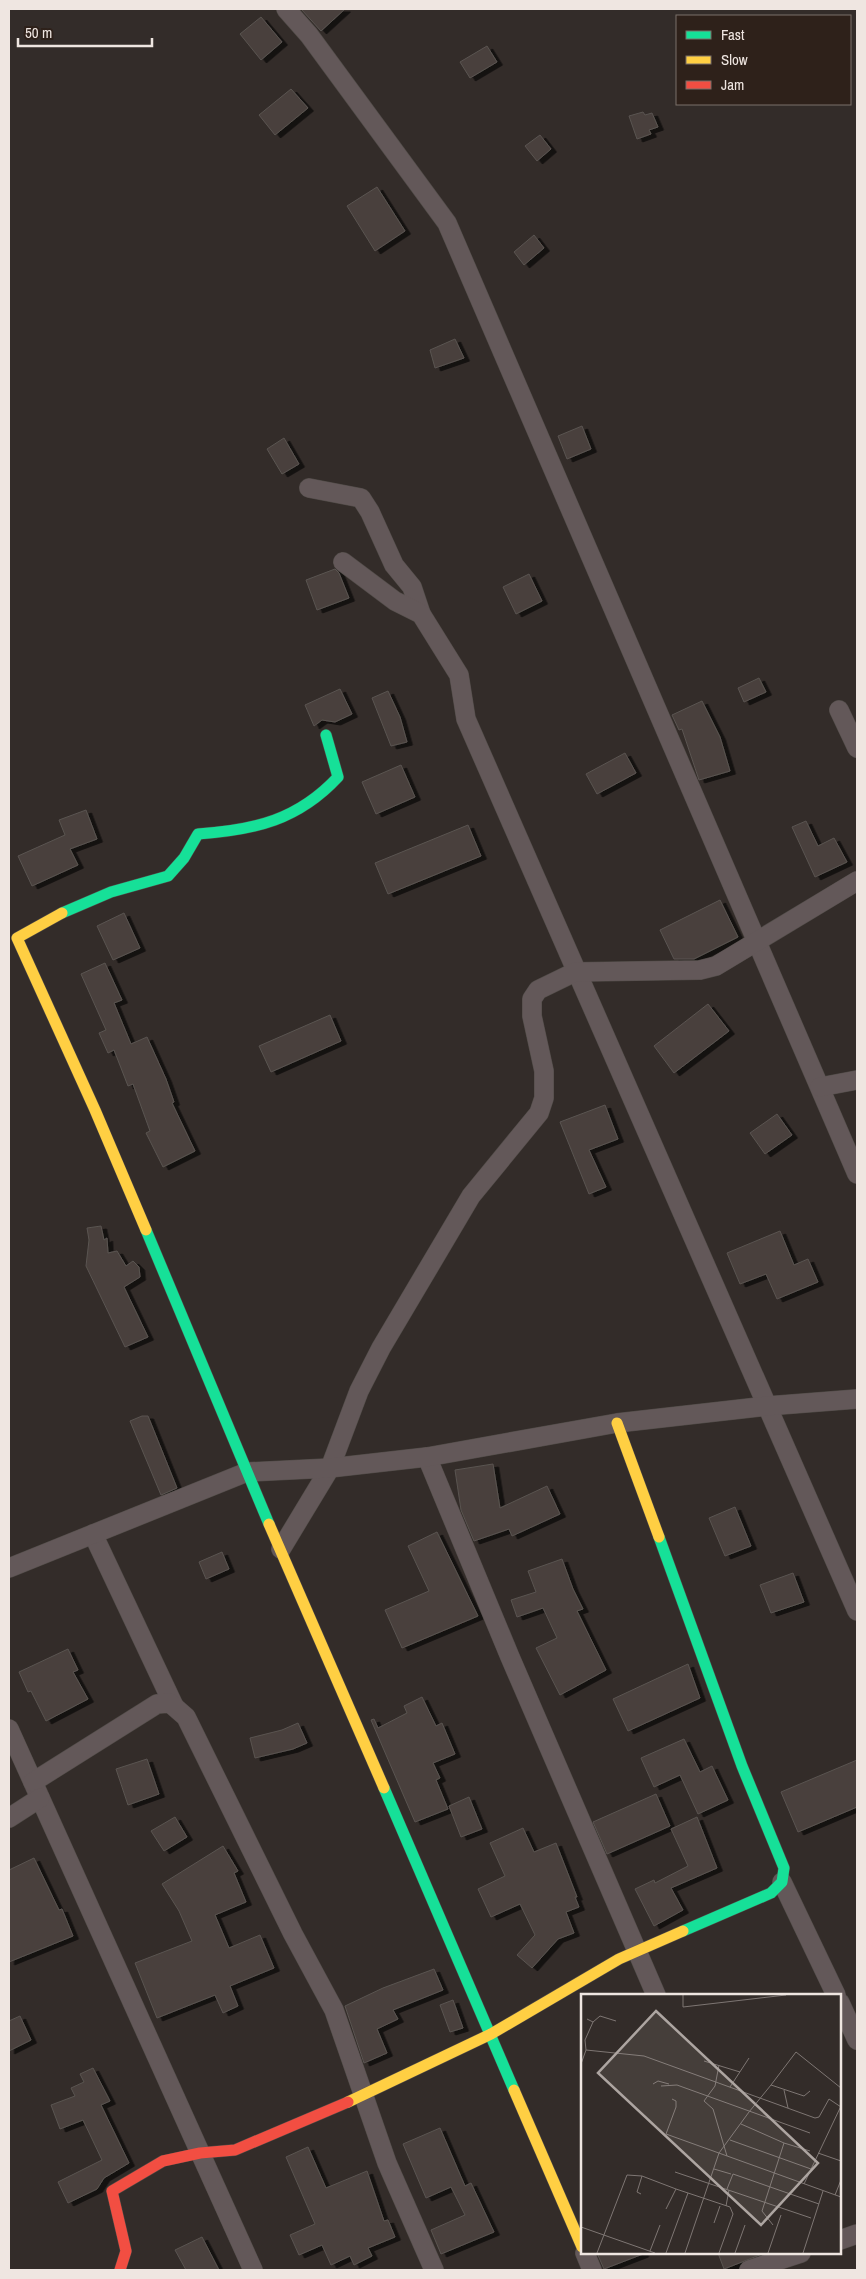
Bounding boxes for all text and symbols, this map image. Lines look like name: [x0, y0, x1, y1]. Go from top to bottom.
scale bar: [18, 15, 151, 47]
legend: [676, 15, 851, 105]
text: 50 m: [25, 22, 52, 43]
text: Fast: [721, 24, 745, 45]
text: Slow: [721, 49, 748, 70]
text: Jam: [721, 74, 744, 95]
inset map: [581, 1994, 841, 2254]

